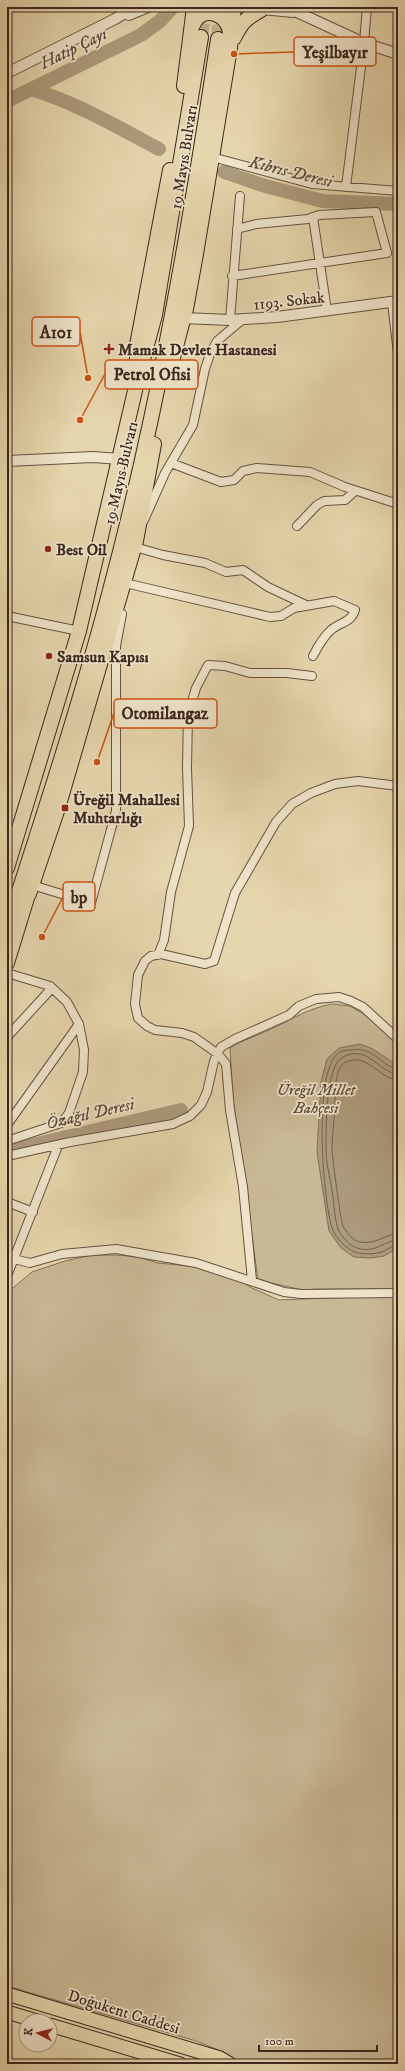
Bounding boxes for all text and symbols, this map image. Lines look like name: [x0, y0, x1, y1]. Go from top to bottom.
water label: Hatip Çayı: [35, 23, 111, 75]
callout: Yeşilbayır: [294, 37, 376, 66]
text: Yeşilbayır: [301, 42, 369, 64]
street label: 19 Mayıs Bulvarı: [166, 103, 202, 211]
water label: Kıbrıs Deresi: [246, 151, 336, 193]
street label: 1193. Sokak: [252, 287, 326, 315]
callout: A101: [32, 317, 80, 346]
text: A101: [39, 322, 72, 344]
place label: Mamak Devlet Hastanesi: [118, 340, 277, 360]
marker: Mamak Devlet Hastanesi: [103, 343, 115, 355]
callout: Petrol Ofisi: [105, 360, 198, 389]
text: Petrol Ofisi: [113, 364, 191, 386]
street label: 19 Mayıs Bulvarı: [99, 420, 143, 527]
place label: Best Oil: [56, 540, 108, 560]
marker: Best Oil: [43, 544, 53, 554]
place label: Samsun Kapısı: [57, 647, 149, 667]
marker: Samsun Kapısı: [44, 651, 54, 661]
callout: Otomilangaz: [114, 699, 217, 728]
text: Otomilangaz: [122, 703, 209, 725]
place label: Üreğil Mahallesi Muhtarlığı: [73, 790, 180, 828]
marker: Üreğil Mahallesi Muhtarlığı: [60, 803, 70, 813]
callout: bp: [63, 882, 95, 911]
text: bp: [70, 887, 88, 909]
park label: Üreğil Millet Bahçesi: [277, 1080, 356, 1118]
water label: Özağıl Deresi: [44, 1093, 138, 1135]
street label: Doğukent Caddesi: [65, 1985, 182, 2038]
north arrow: [18, 2013, 58, 2053]
text: K: [22, 2027, 37, 2037]
scale bar: [259, 2027, 377, 2053]
text: 100 m: [265, 2034, 294, 2049]

